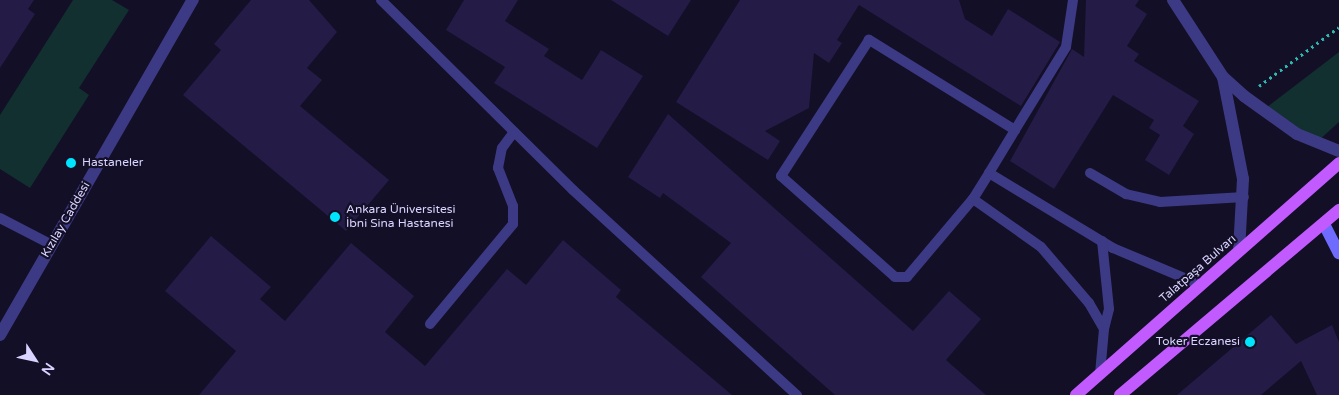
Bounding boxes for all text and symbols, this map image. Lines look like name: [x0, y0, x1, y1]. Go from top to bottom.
marker: Hastaneler: [64, 156, 78, 170]
place label: Hastaneler: [82, 156, 143, 170]
street label: Kızılay Caddesi: [39, 180, 93, 260]
place label: Ankara Üniversitesi İbni Sina Hastanesi: [346, 203, 455, 231]
marker: Ankara Üniversitesi İbni Sina Hastanesi: [328, 210, 342, 224]
street label: Talatpaşa Bulvarı: [1157, 232, 1239, 306]
north arrow: [10, 335, 60, 385]
place label: Toker Eczanesi: [1156, 335, 1240, 349]
marker: Toker Eczanesi: [1244, 336, 1256, 348]
text: N: [38, 359, 58, 378]

